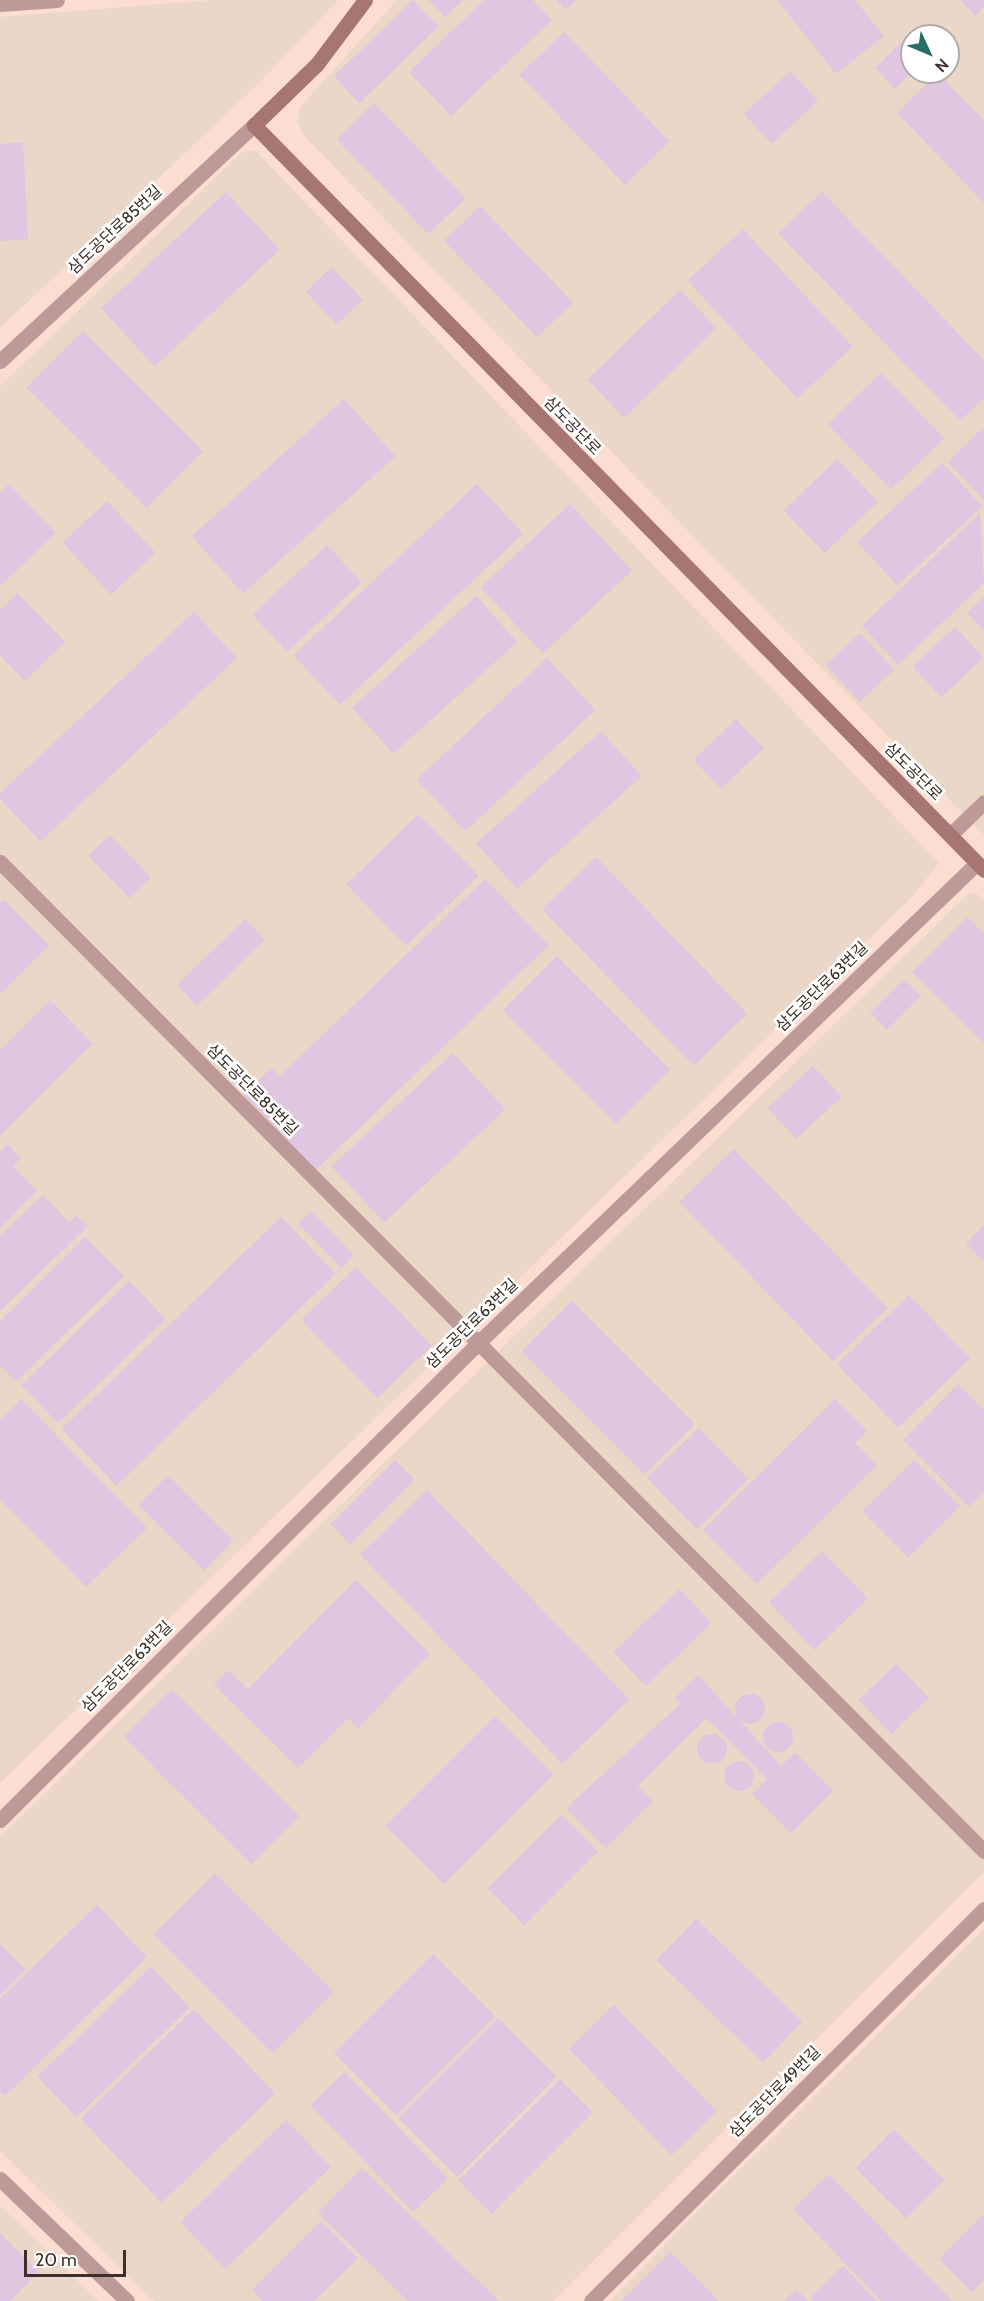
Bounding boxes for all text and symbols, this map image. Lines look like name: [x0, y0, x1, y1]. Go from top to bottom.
north arrow: [900, 24, 960, 84]
text: N: [931, 55, 953, 76]
street label: 삼도공단로85번길: [64, 182, 166, 278]
street label: 삼도공단로: [540, 393, 604, 459]
street label: 삼도공단로: [880, 739, 946, 805]
street label: 삼도공단로63번길: [772, 938, 872, 1036]
street label: 삼도공단로85번길: [202, 1040, 302, 1140]
street label: 삼도공단로63번길: [422, 1275, 522, 1373]
street label: 삼도공단로63번길: [78, 1618, 176, 1716]
street label: 삼도공단로49번길: [725, 2042, 825, 2142]
scale bar: [27, 2238, 129, 2276]
text: 20 m: [35, 2249, 77, 2271]

